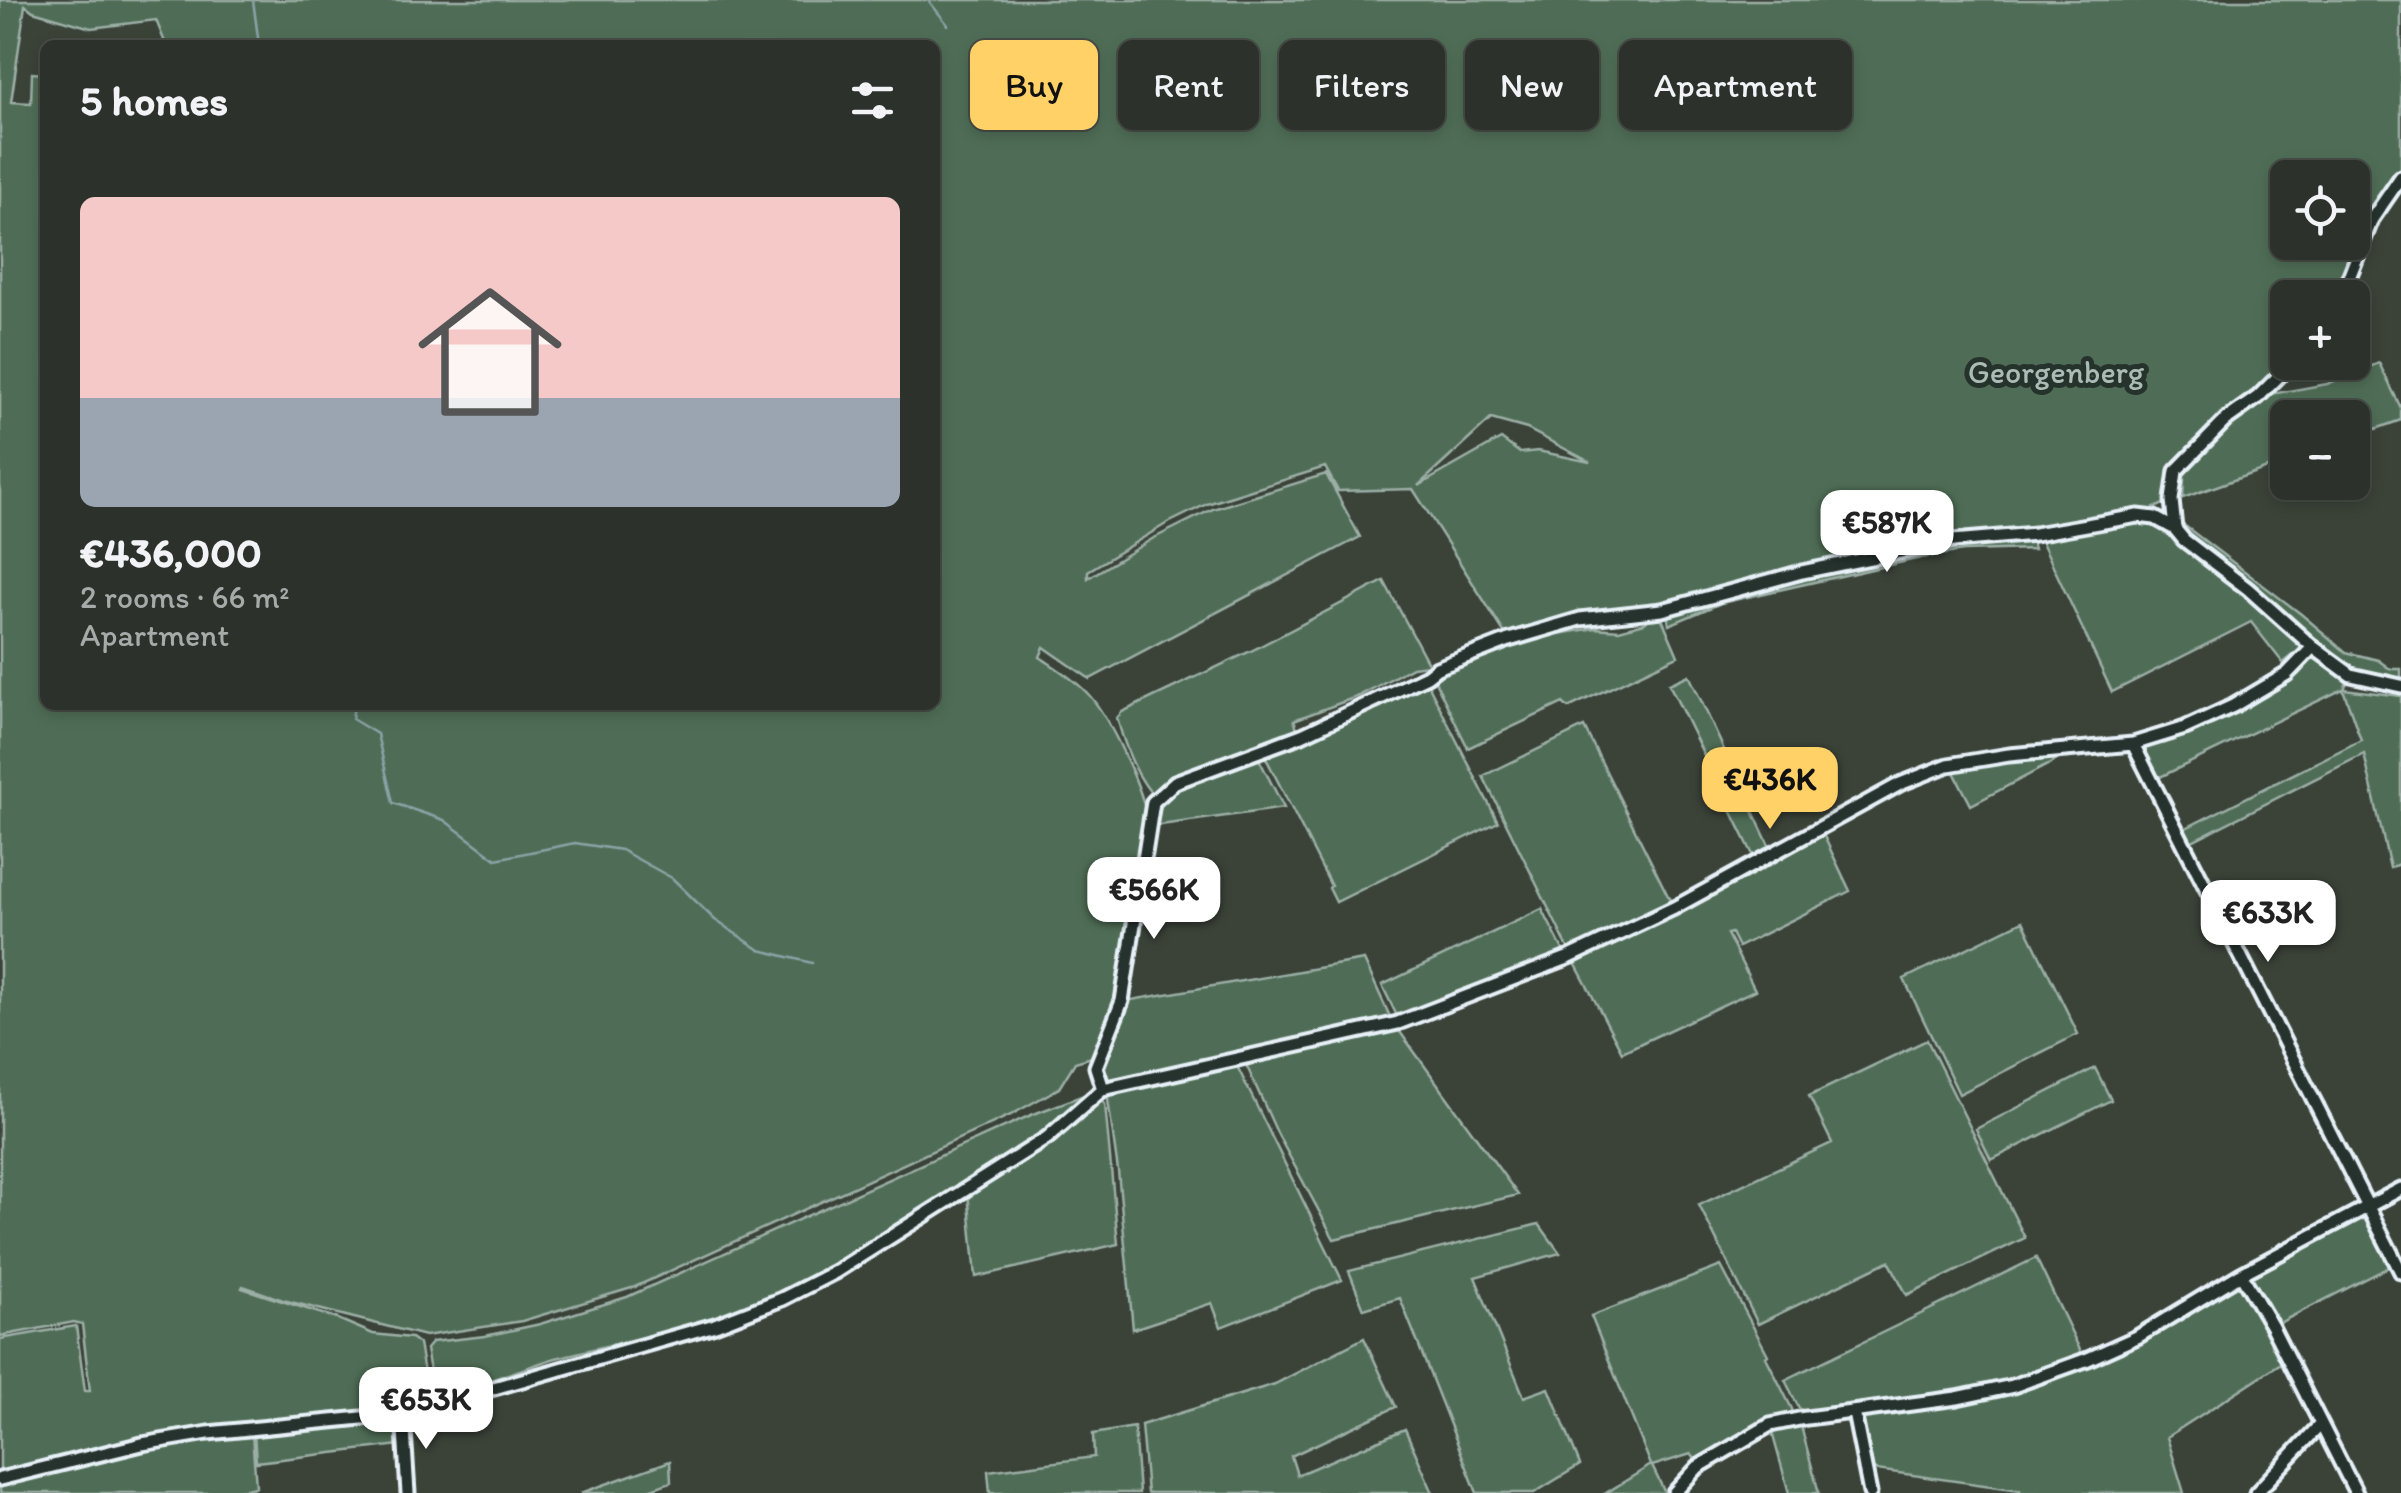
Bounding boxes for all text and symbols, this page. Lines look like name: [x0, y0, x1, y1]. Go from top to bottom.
chip: Buy: [970, 40, 1098, 130]
chip: Rent: [1118, 40, 1259, 130]
chip: Filters: [1279, 40, 1445, 130]
chip: New: [1465, 40, 1599, 130]
chip: Apartment: [1619, 40, 1852, 130]
icon: filters: [845, 73, 900, 128]
text: 5 homes: [80, 75, 228, 126]
map controls: [2270, 160, 2370, 500]
button: locate: [2270, 160, 2370, 260]
icon: home: [400, 262, 580, 442]
button: +: [2270, 280, 2370, 380]
park label: Georgenberg: [1968, 353, 2145, 391]
button: −: [2270, 400, 2370, 500]
pin: €587K: [1817, 490, 1957, 575]
text: €587K: [1843, 503, 1931, 541]
text: €436,000: [80, 527, 262, 578]
text: 2 rooms · 66 m²: [80, 578, 290, 616]
text: Apartment: [80, 616, 229, 654]
pin: €436K: [1700, 747, 1840, 832]
text: €436K: [1724, 760, 1816, 798]
pin: €566K: [1084, 857, 1224, 942]
text: €566K: [1109, 870, 1199, 908]
pin: €633K: [2198, 880, 2338, 965]
text: €633K: [2223, 893, 2313, 931]
pin: €653K: [356, 1367, 496, 1452]
text: €653K: [381, 1380, 471, 1418]

